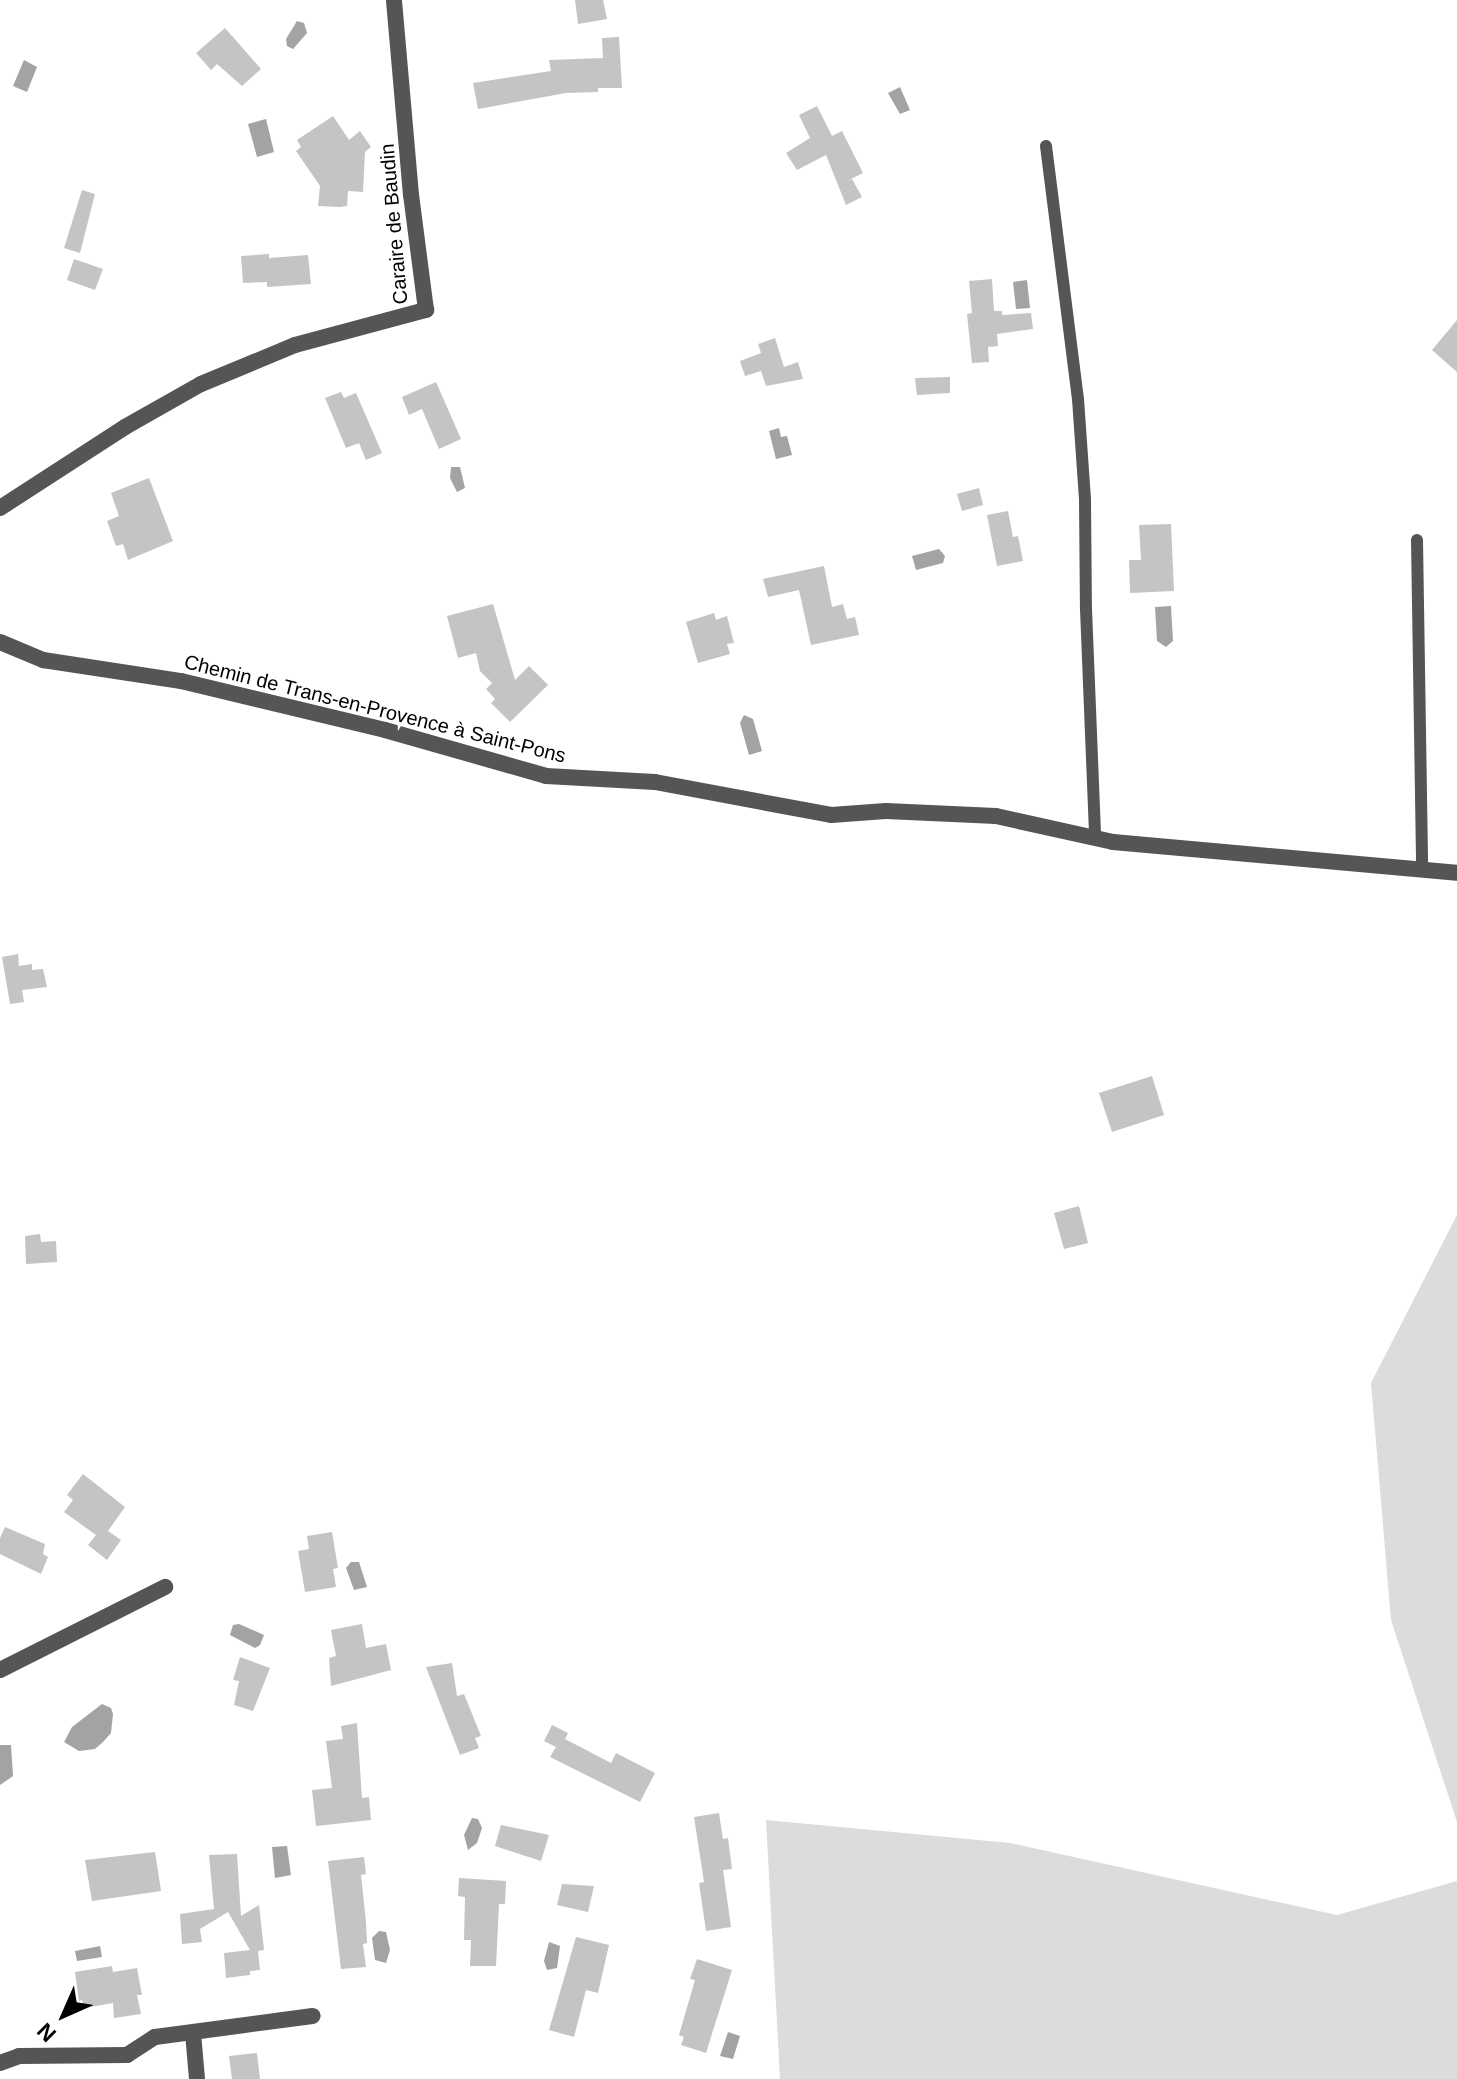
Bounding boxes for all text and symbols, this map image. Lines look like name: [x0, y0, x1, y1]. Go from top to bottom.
street label: Caraire de Baudin: [375, 143, 413, 305]
street label: Chemin de Trans-en-Provence à Saint-Pons: [182, 650, 568, 768]
north arrow: [24, 1975, 104, 2055]
text: N: [32, 2018, 61, 2047]

